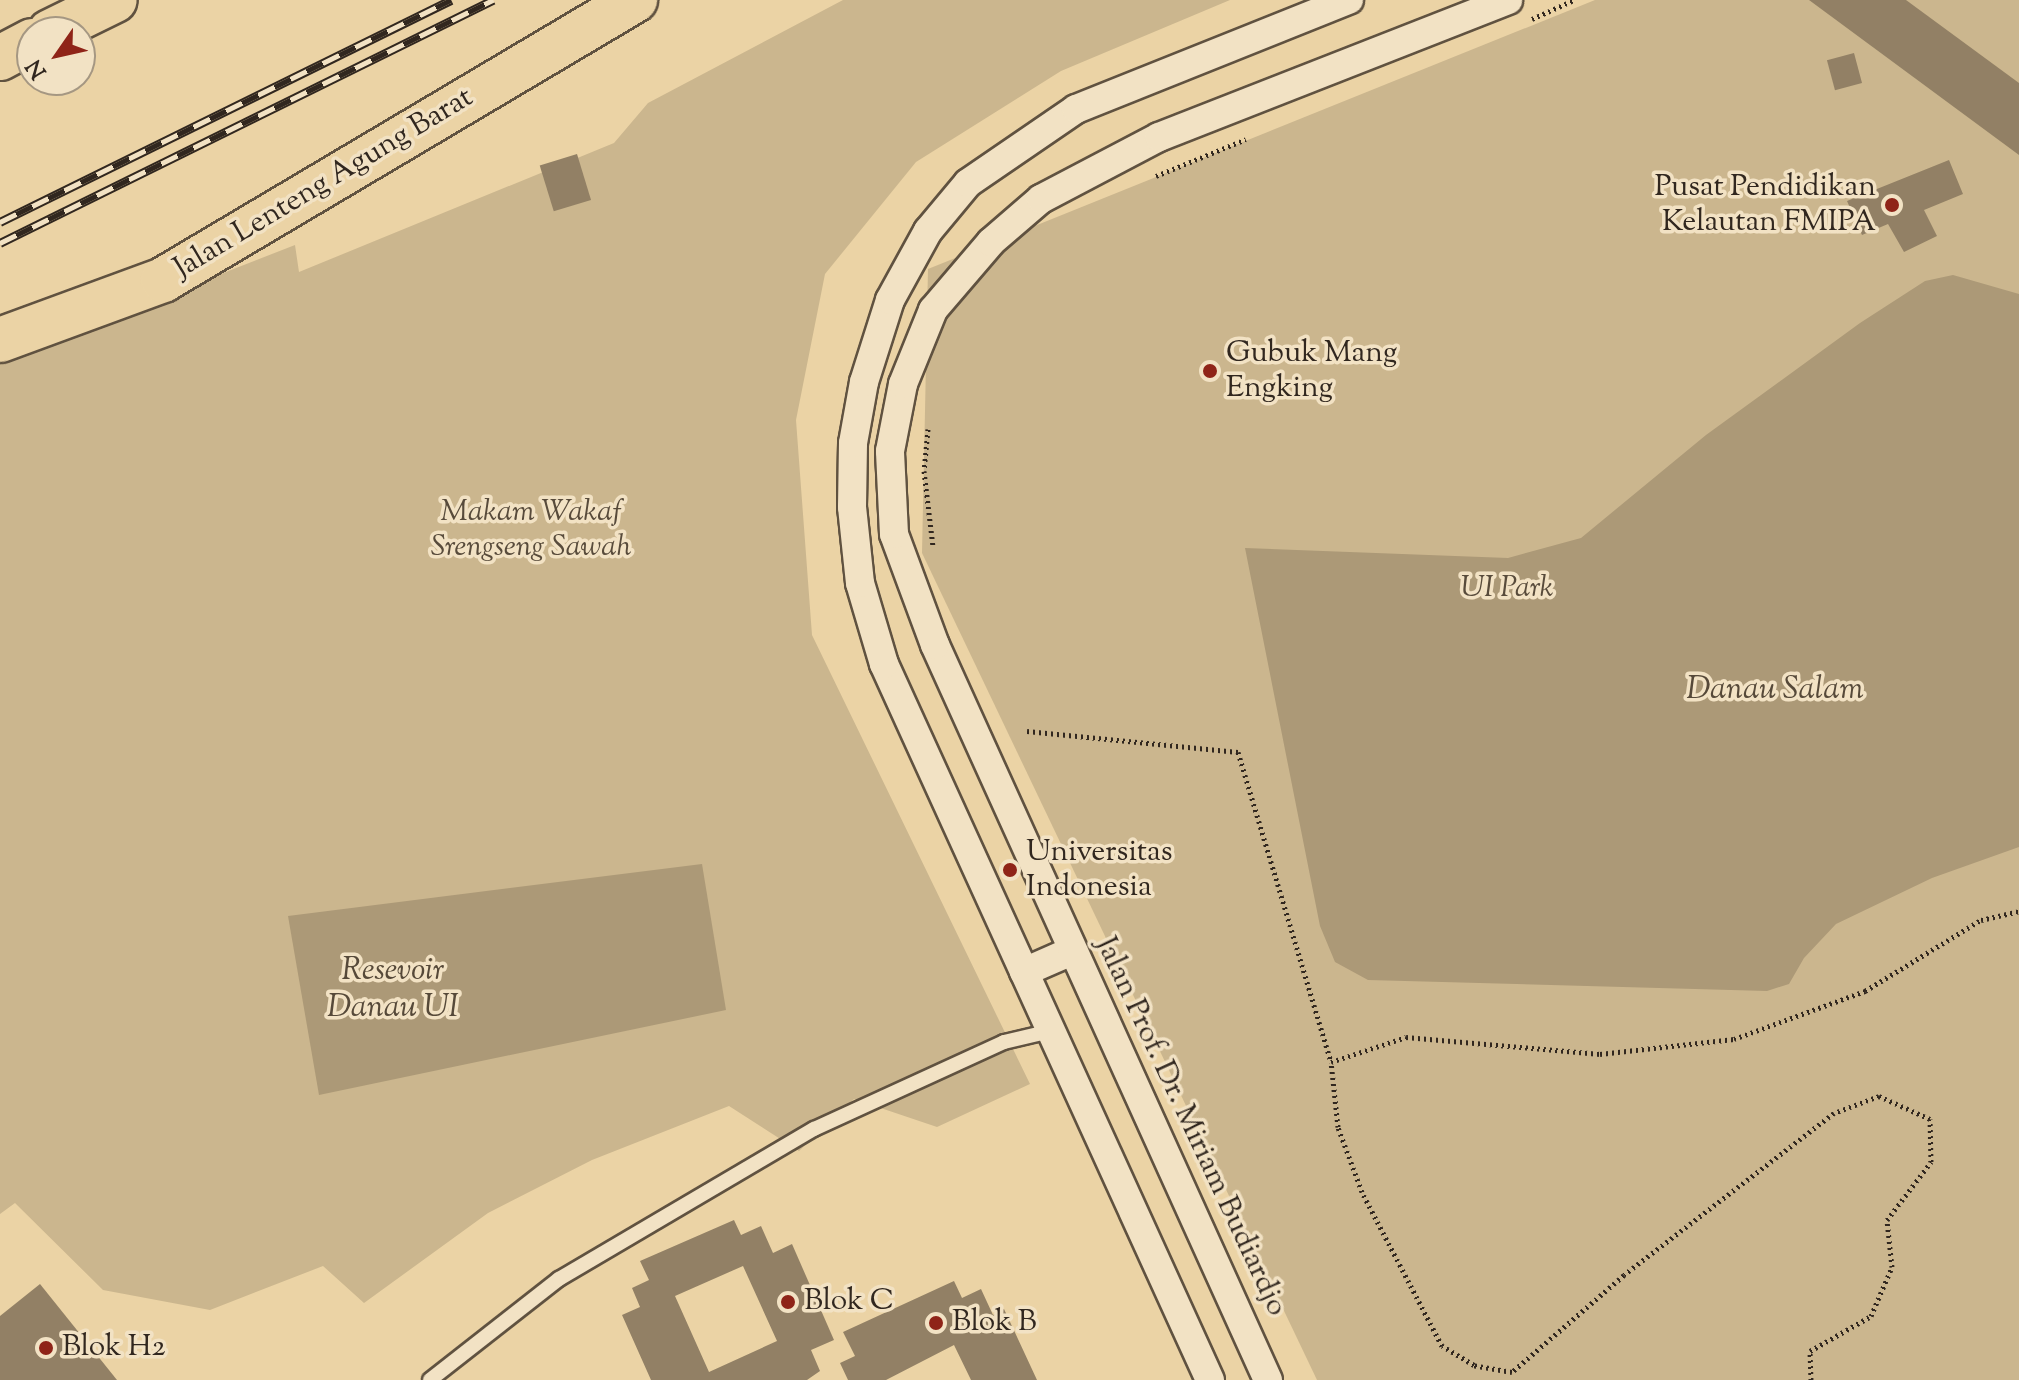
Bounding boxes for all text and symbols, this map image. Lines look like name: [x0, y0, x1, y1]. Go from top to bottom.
north arrow: [16, 16, 96, 96]
text: N: [20, 52, 56, 85]
street label: Jalan Lenteng Agung Barat: [168, 80, 480, 288]
place label: Pusat Pendidikan Kelautan FMIPA: [1655, 170, 1876, 240]
marker: Pusat Pendidikan Kelautan FMIPA: [1883, 196, 1901, 214]
place label: Gubuk Mang Engking: [1226, 336, 1397, 406]
marker: Gubuk Mang Engking: [1201, 362, 1219, 380]
park label: Makam Wakaf Srengseng Sawah: [431, 495, 631, 566]
park label: UI Park: [1461, 571, 1553, 607]
water label: Danau Salam: [1686, 671, 1864, 709]
place label: Universitas Indonesia: [1026, 835, 1173, 906]
marker: Universitas Indonesia: [1001, 861, 1019, 879]
street label: Jalan Prof. Dr. Miriam Budiardjo: [1086, 932, 1294, 1322]
water label: Resevoir Danau UI: [327, 953, 459, 1028]
place label: Blok C: [804, 1284, 894, 1320]
marker: Blok C: [779, 1293, 797, 1311]
place label: Blok B: [952, 1305, 1037, 1341]
marker: Blok B: [927, 1314, 945, 1332]
place label: Blok H2: [62, 1330, 166, 1366]
marker: Blok H2: [37, 1339, 55, 1357]

